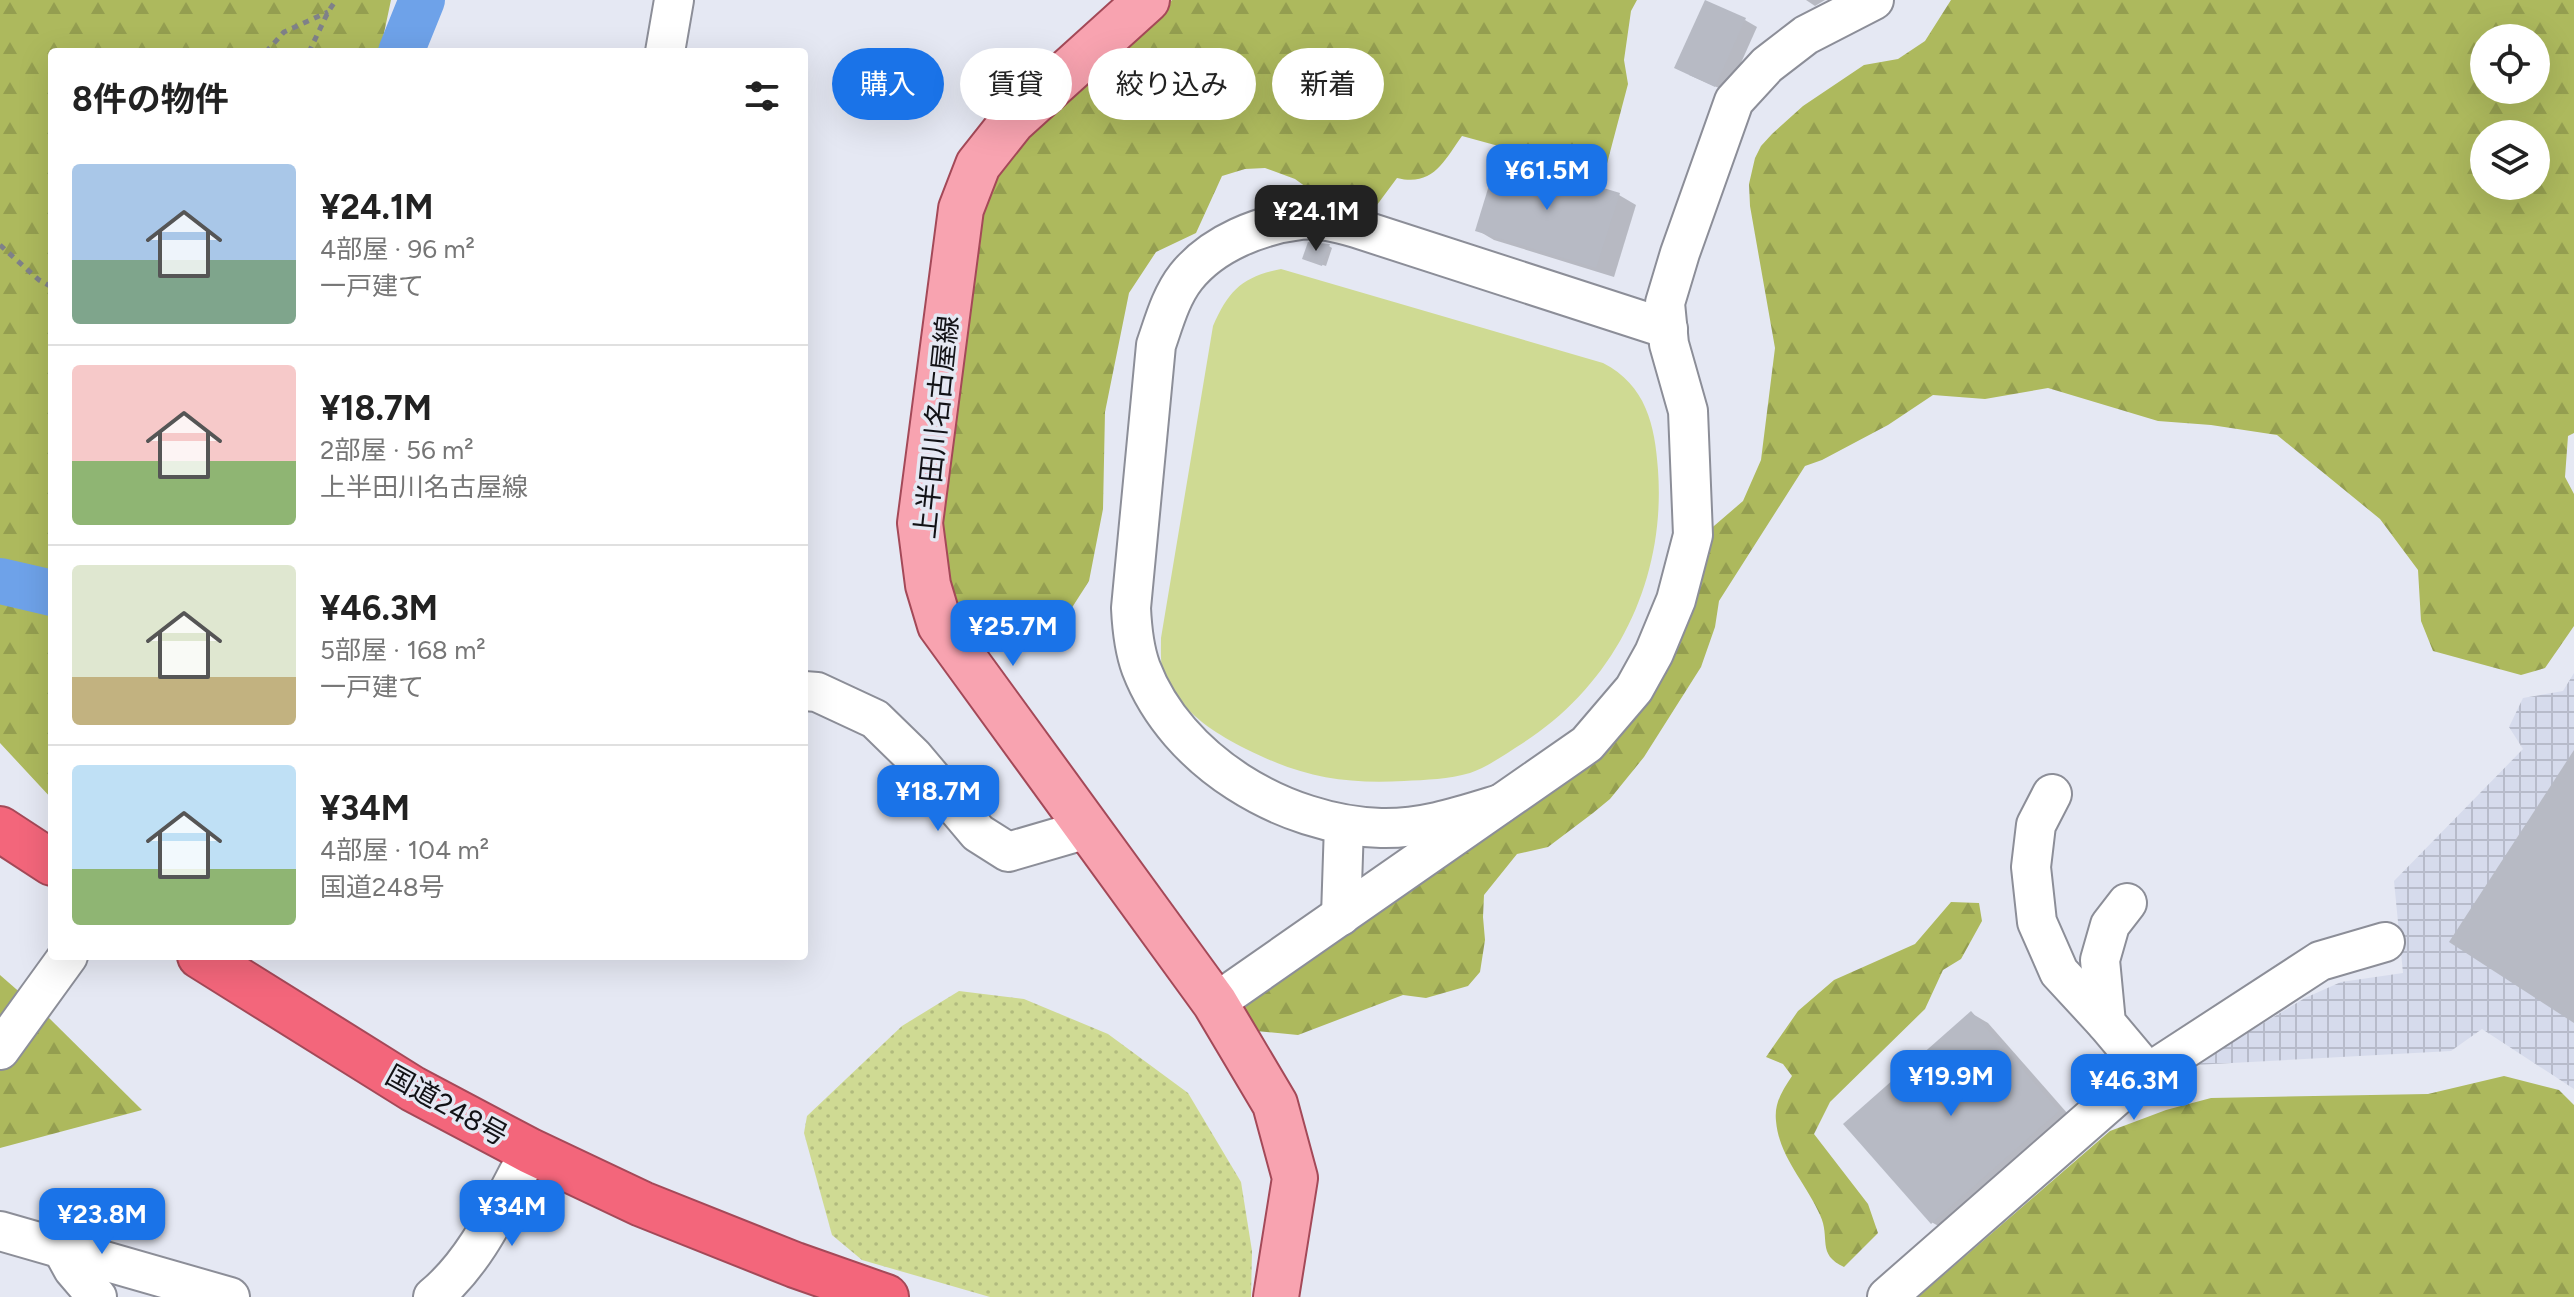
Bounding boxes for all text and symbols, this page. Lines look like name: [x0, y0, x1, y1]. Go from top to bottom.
map controls: [2470, 24, 2550, 200]
button: locate: [2470, 24, 2550, 104]
chip: 購入: [832, 48, 944, 120]
chip: 賃貸: [960, 48, 1072, 120]
chip: 絞り込み: [1088, 48, 1256, 120]
chip: 新着: [1272, 48, 1384, 120]
icon: filters: [740, 74, 784, 118]
text: 8件の物件: [72, 79, 229, 120]
button: layers: [2470, 120, 2550, 200]
pin: ¥61.5M: [1482, 144, 1612, 212]
text: ¥61.5M: [1504, 154, 1590, 186]
pin: ¥24.1M: [1251, 185, 1381, 253]
text: ¥24.1M: [320, 187, 433, 228]
text: ¥24.1M: [1273, 195, 1359, 227]
icon: home: [136, 196, 232, 292]
text: 4部屋 · 96 m²: [320, 233, 475, 265]
text: 一戸建て: [320, 270, 424, 302]
street label: 上半田川名古屋線: [907, 314, 965, 540]
text: ¥18.7M: [320, 388, 432, 429]
icon: home: [136, 397, 232, 493]
text: 2部屋 · 56 m²: [320, 434, 474, 466]
text: 上半田川名古屋線: [320, 471, 528, 503]
text: ¥46.3M: [320, 588, 438, 629]
icon: home: [136, 597, 232, 693]
pin: ¥25.7M: [948, 600, 1078, 668]
text: ¥25.7M: [969, 610, 1057, 642]
text: 5部屋 · 168 m²: [320, 634, 486, 666]
text: 一戸建て: [320, 671, 424, 703]
pin: ¥18.7M: [873, 765, 1003, 833]
text: ¥18.7M: [895, 775, 981, 807]
text: ¥34M: [320, 788, 410, 829]
icon: home: [136, 797, 232, 893]
text: 4部屋 · 104 m²: [320, 834, 489, 866]
text: 国道248号: [320, 871, 445, 903]
pin: ¥19.9M: [1886, 1050, 2016, 1118]
pin: ¥46.3M: [2069, 1054, 2199, 1122]
street label: 国道248号: [380, 1058, 514, 1152]
text: ¥19.9M: [1908, 1060, 1994, 1092]
text: ¥46.3M: [2089, 1064, 2179, 1096]
pin: ¥34M: [465, 1180, 559, 1248]
pin: ¥23.8M: [37, 1188, 167, 1256]
text: ¥34M: [478, 1190, 546, 1222]
text: ¥23.8M: [57, 1198, 147, 1230]

